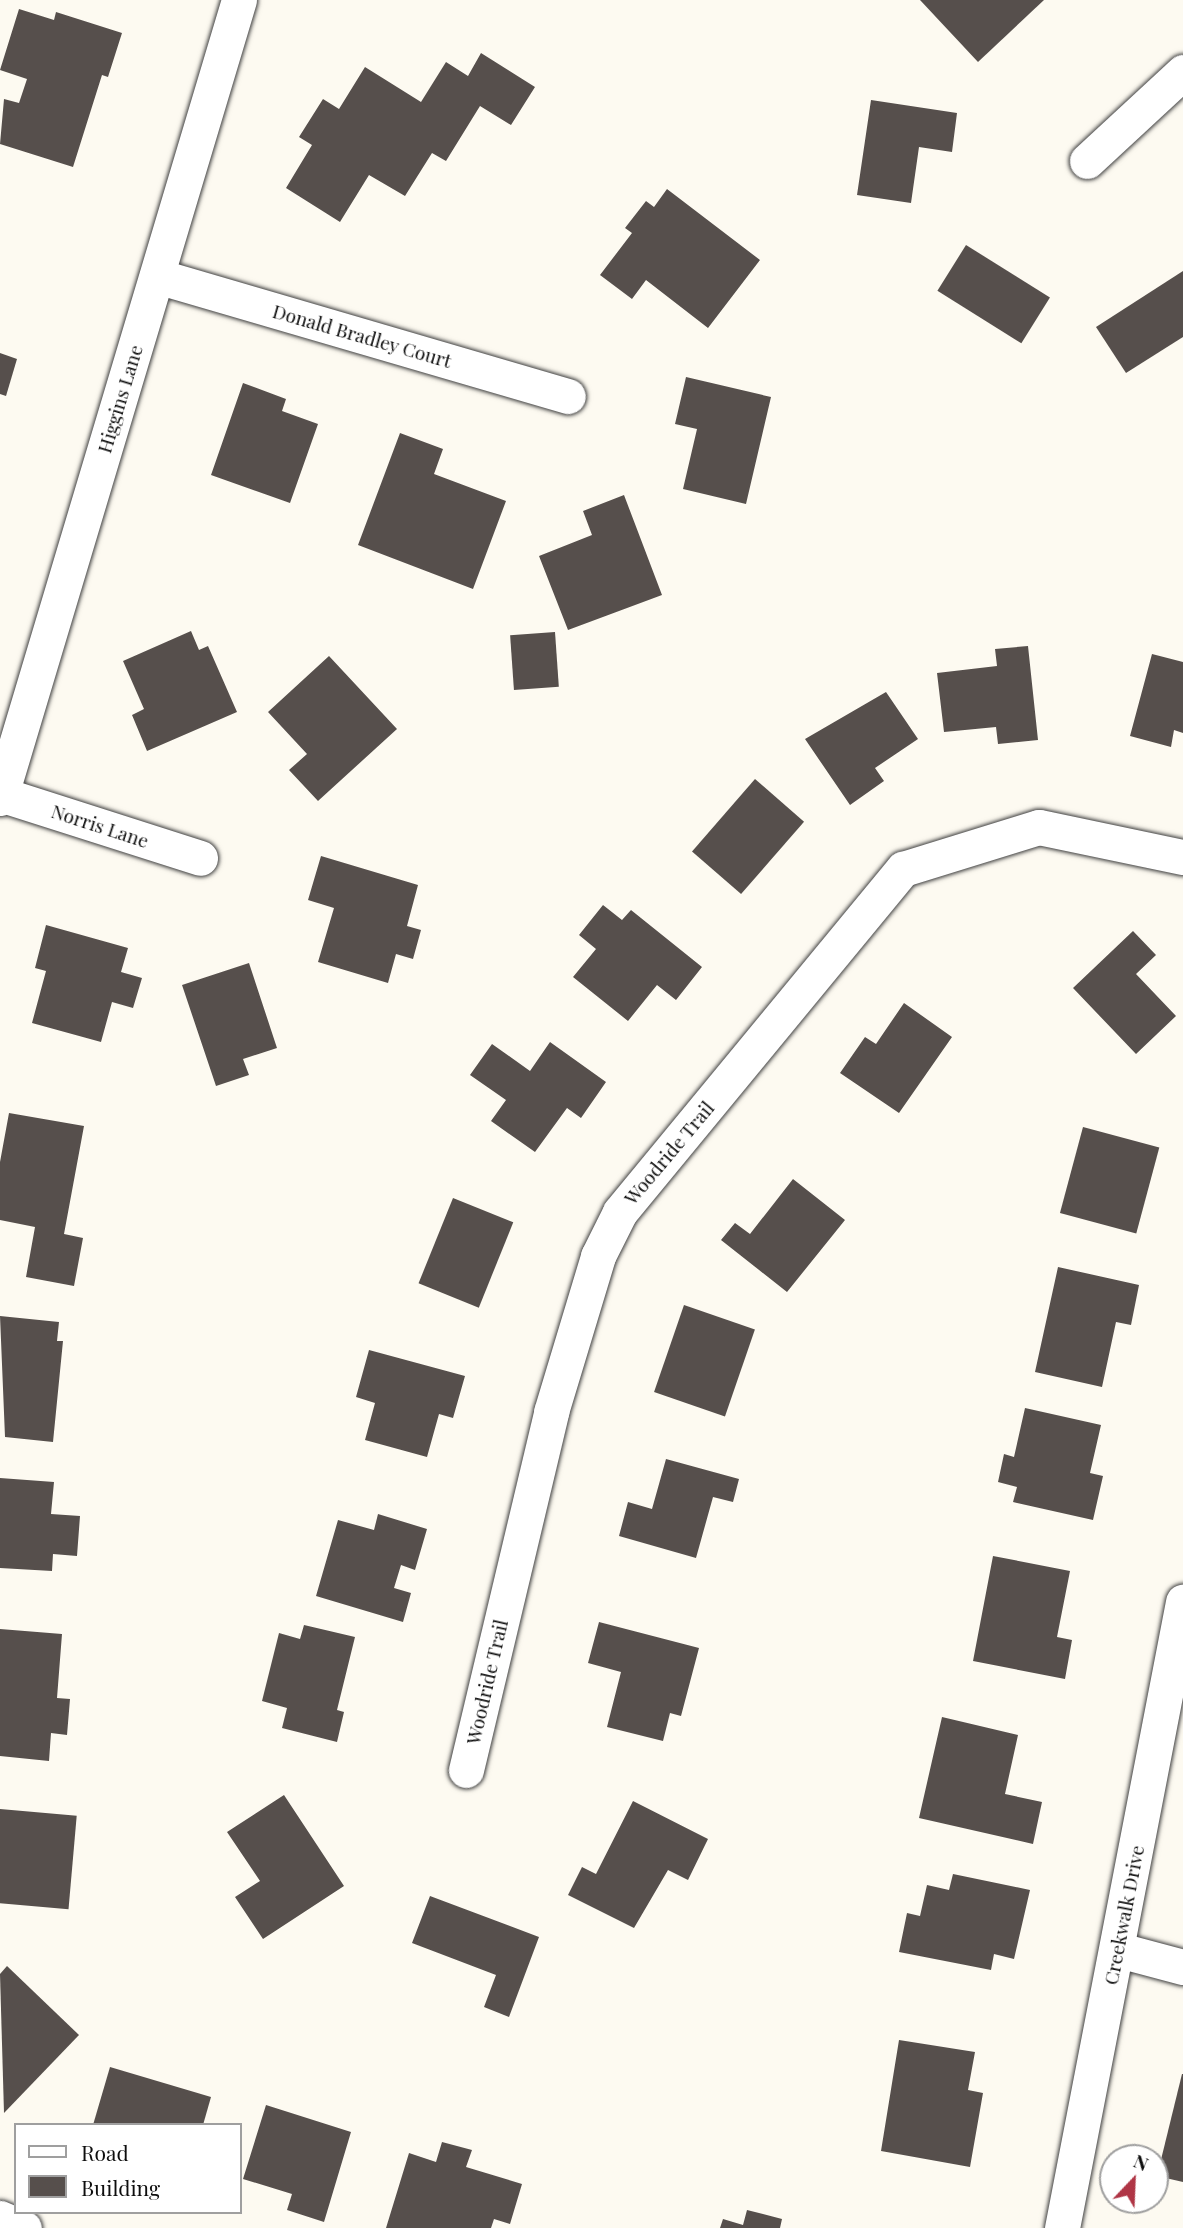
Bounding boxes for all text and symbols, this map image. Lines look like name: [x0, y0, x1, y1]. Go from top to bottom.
street label: Donald Bradley Court: [270, 299, 454, 373]
street label: Higgins Lane: [93, 342, 147, 456]
street label: Norris Lane: [49, 800, 151, 852]
street label: Woodride Trail: [619, 1097, 719, 1209]
street label: Woodride Trail: [462, 1617, 512, 1747]
street label: Creekwalk Drive: [1099, 1843, 1149, 1987]
legend: [14, 2123, 242, 2214]
text: Road: [81, 2138, 129, 2166]
north arrow: [1099, 2144, 1169, 2214]
text: N: [1130, 2147, 1153, 2176]
text: Building: [81, 2173, 160, 2201]

